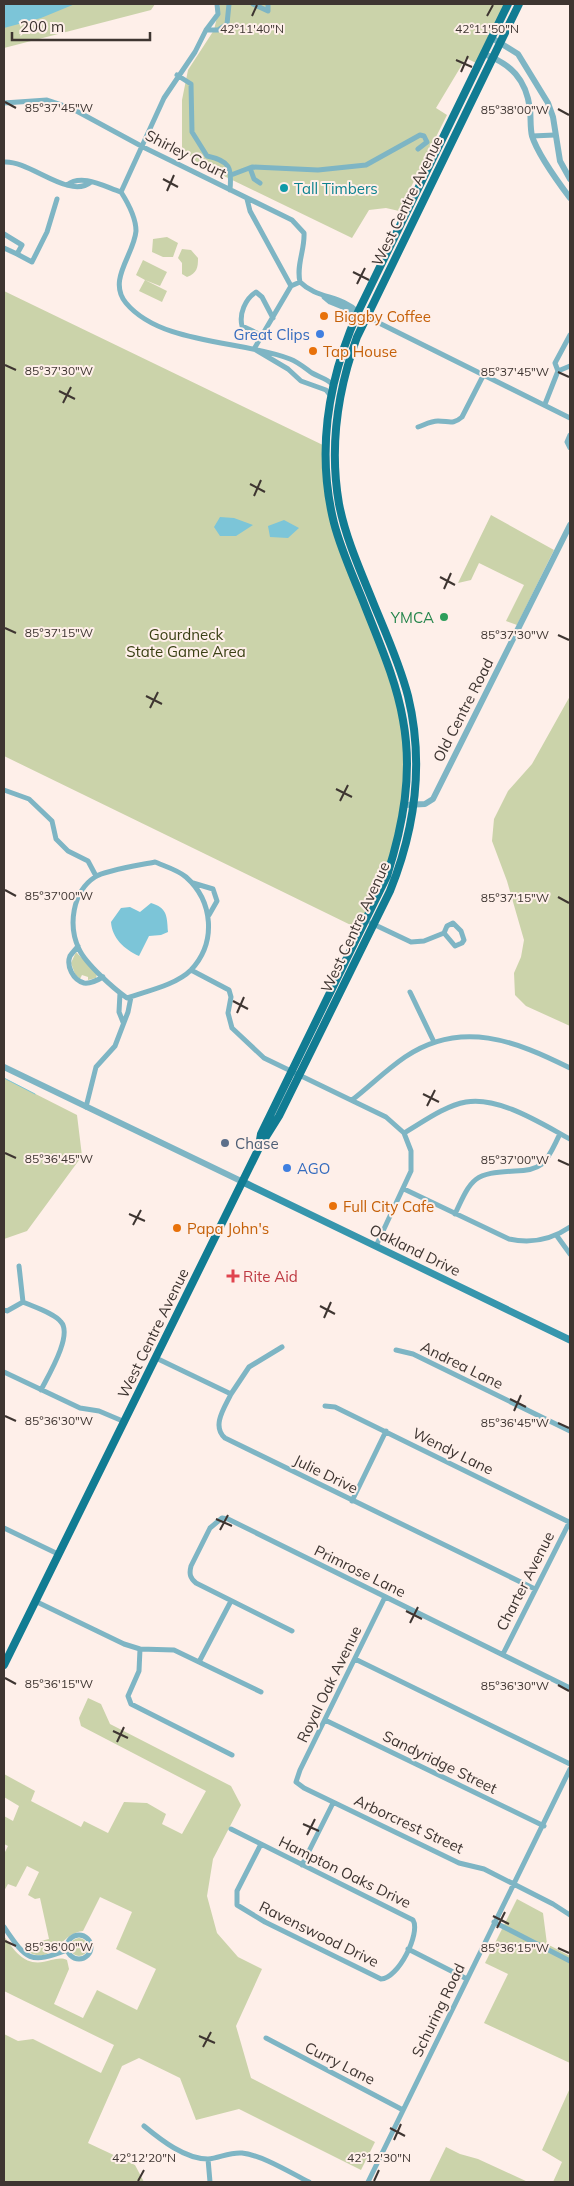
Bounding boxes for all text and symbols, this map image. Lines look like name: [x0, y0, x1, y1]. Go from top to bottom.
scale bar: [12, 10, 150, 42]
text: 200 m: [20, 17, 64, 36]
text: 42°11'40"N: [220, 21, 284, 36]
text: 42°11'50"N: [455, 21, 519, 36]
text: 85°37'45"W: [25, 100, 93, 115]
text: 85°38'00"W: [481, 102, 549, 117]
street label: Shirley Court: [142, 125, 230, 183]
street label: West Centre Avenue: [367, 133, 447, 269]
place label: Tall Timbers: [294, 179, 378, 198]
marker: Tall Timbers: [278, 182, 290, 194]
place label: Biggby Coffee: [334, 307, 431, 326]
marker: Biggby Coffee: [318, 310, 330, 322]
place label: Great Clips: [234, 325, 310, 344]
marker: Great Clips: [314, 328, 326, 340]
place label: Tap House: [323, 342, 397, 361]
marker: Tap House: [307, 345, 319, 357]
text: 85°37'30"W: [25, 363, 93, 378]
text: 85°37'45"W: [481, 364, 549, 379]
place label: YMCA: [390, 608, 434, 627]
marker: YMCA: [438, 611, 450, 623]
text: 85°37'15"W: [25, 625, 93, 640]
park label: Gourdneck State Game Area: [126, 625, 246, 661]
text: 85°37'30"W: [481, 627, 549, 642]
street label: Old Centre Road: [429, 655, 497, 765]
street label: West Centre Avenue: [316, 859, 394, 995]
text: 85°37'00"W: [25, 888, 93, 903]
text: 85°37'15"W: [481, 890, 549, 905]
place label: Chase: [235, 1134, 279, 1153]
marker: Chase: [219, 1137, 231, 1149]
text: 85°36'45"W: [25, 1151, 93, 1166]
text: 85°37'00"W: [481, 1152, 549, 1167]
place label: AGO: [297, 1159, 330, 1178]
marker: AGO: [281, 1162, 293, 1174]
place label: Full City Cafe: [343, 1197, 434, 1216]
marker: Full City Cafe: [327, 1200, 339, 1212]
place label: Papa John's: [187, 1219, 269, 1238]
street label: Oakland Drive: [366, 1220, 464, 1280]
marker: Papa John's: [171, 1222, 183, 1234]
street label: West Centre Avenue: [113, 1265, 193, 1401]
place label: Rite Aid: [243, 1267, 298, 1286]
marker: Rite Aid: [227, 1270, 239, 1282]
street label: Andrea Lane: [418, 1337, 506, 1393]
text: 85°36'30"W: [25, 1413, 93, 1428]
text: 85°36'45"W: [481, 1415, 549, 1430]
street label: Wendy Lane: [409, 1423, 497, 1479]
street label: Julie Drive: [291, 1450, 361, 1498]
street label: Charter Avenue: [492, 1528, 558, 1634]
street label: Primrose Lane: [311, 1541, 409, 1601]
street label: Royal Oak Avenue: [293, 1623, 365, 1745]
text: 85°36'15"W: [25, 1676, 93, 1691]
text: 85°36'30"W: [481, 1678, 549, 1693]
street label: Sandyridge Street: [380, 1726, 500, 1798]
street label: Arborcrest Street: [351, 1790, 467, 1858]
street label: Hampton Oaks Drive: [276, 1832, 414, 1912]
street label: Ravenswood Drive: [256, 1897, 382, 1971]
text: 85°36'00"W: [25, 1939, 93, 1954]
text: 85°36'15"W: [481, 1940, 549, 1955]
street label: Schuring Road: [407, 1960, 469, 2060]
street label: Curry Lane: [302, 2037, 378, 2089]
text: 42°12'20"N: [112, 2150, 176, 2165]
text: 42°12'30"N: [347, 2150, 411, 2165]

